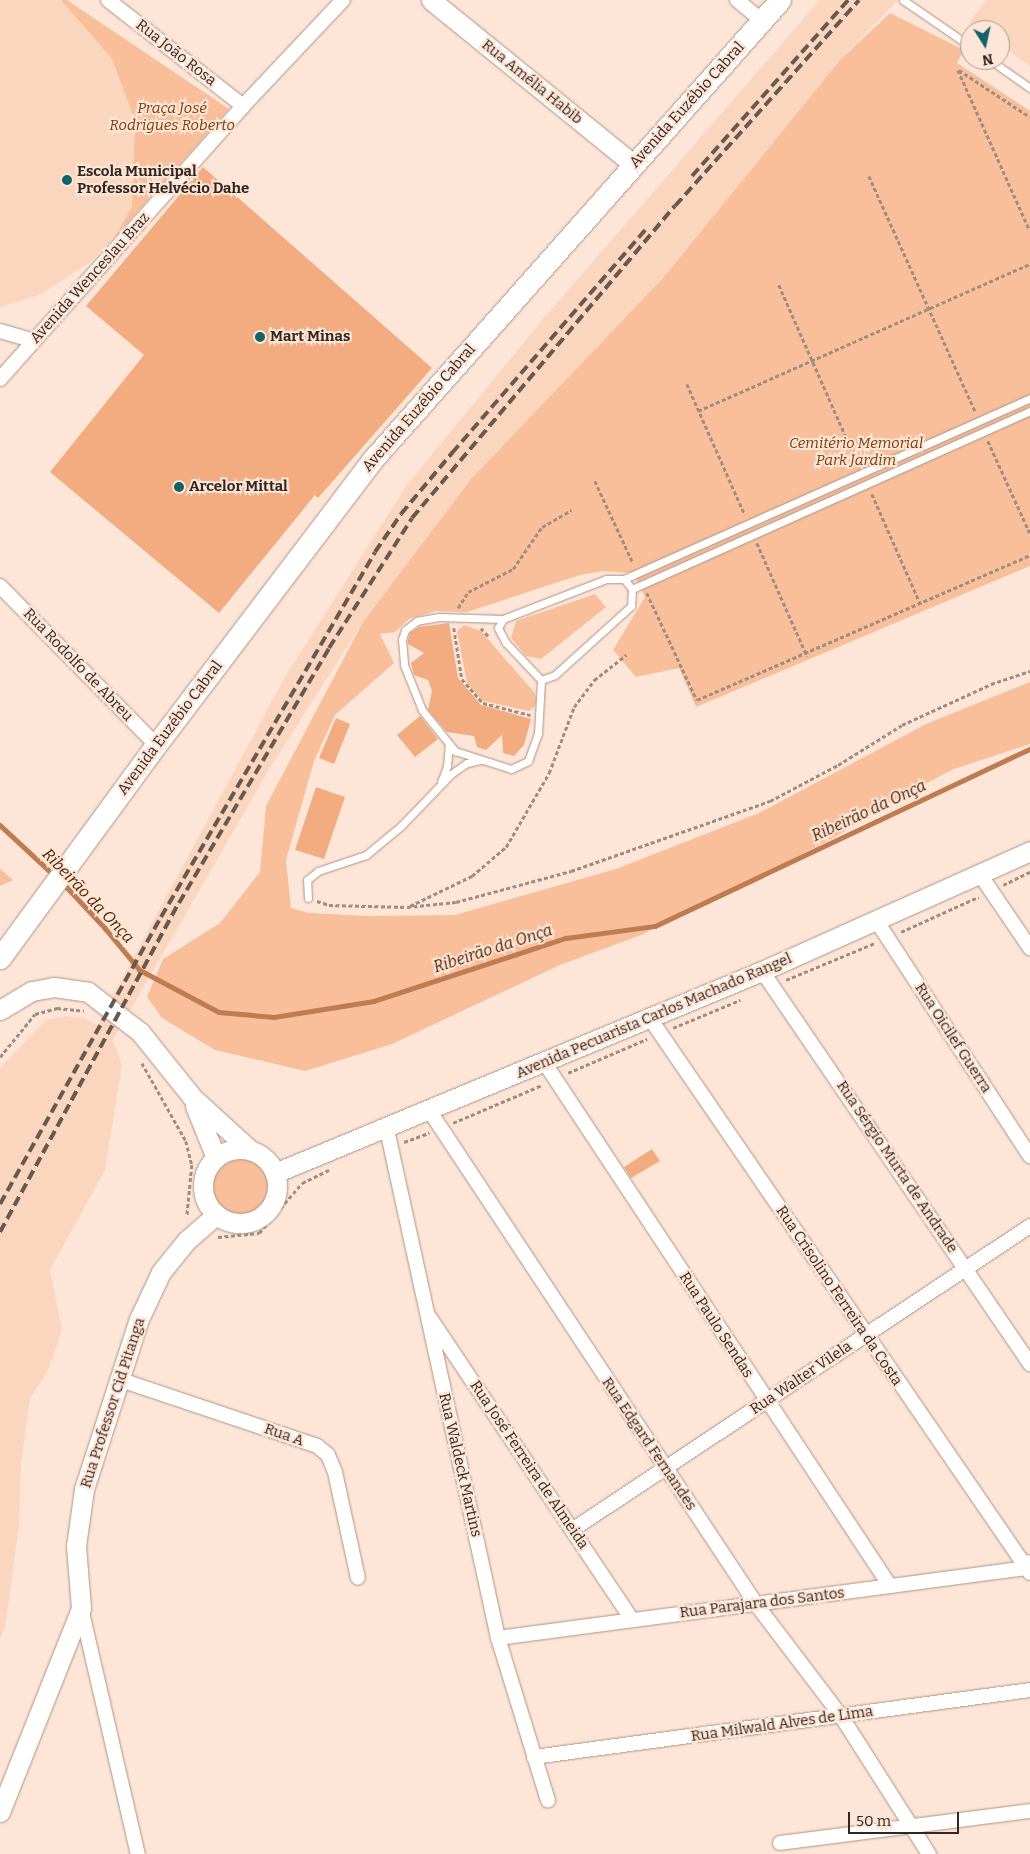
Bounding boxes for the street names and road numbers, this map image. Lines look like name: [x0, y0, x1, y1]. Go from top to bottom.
street label: Rua João Rosa: [132, 16, 220, 90]
street label: Rua Amélia Habib: [478, 36, 586, 128]
street label: Avenida Euzébio Cabral: [626, 38, 748, 172]
street label: Avenida Wenceslau Braz: [26, 209, 154, 347]
street label: Avenida Euzébio Cabral: [359, 341, 479, 475]
street label: Rua Rodolfo de Abreu: [19, 605, 137, 725]
street label: Avenida Euzébio Cabral: [114, 657, 226, 799]
street label: Avenida Pecuarista Carlos Machado Rangel: [513, 950, 795, 1082]
street label: Rua Oicilef Guerra: [911, 980, 995, 1096]
street label: Rua Sérgio Murta de Andrade: [833, 1077, 961, 1257]
street label: Rua Crisolino Ferreira da Costa: [772, 1203, 906, 1389]
street label: Rua Paulo Sendas: [675, 1269, 757, 1381]
street label: Rua Professor Cid Pitanga: [77, 1316, 149, 1490]
street label: Rua Walter Vilela: [747, 1337, 855, 1419]
street label: Rua Edgard Fernandes: [598, 1374, 700, 1514]
street label: Rua José Ferreira de Almeida: [466, 1377, 592, 1553]
street label: Rua Waldeck Martins: [435, 1391, 485, 1539]
street label: Rua A: [262, 1420, 306, 1450]
street label: Rua Parajara dos Santos: [679, 1584, 845, 1622]
street label: Rua Milwald Alves de Lima: [690, 1702, 874, 1746]

